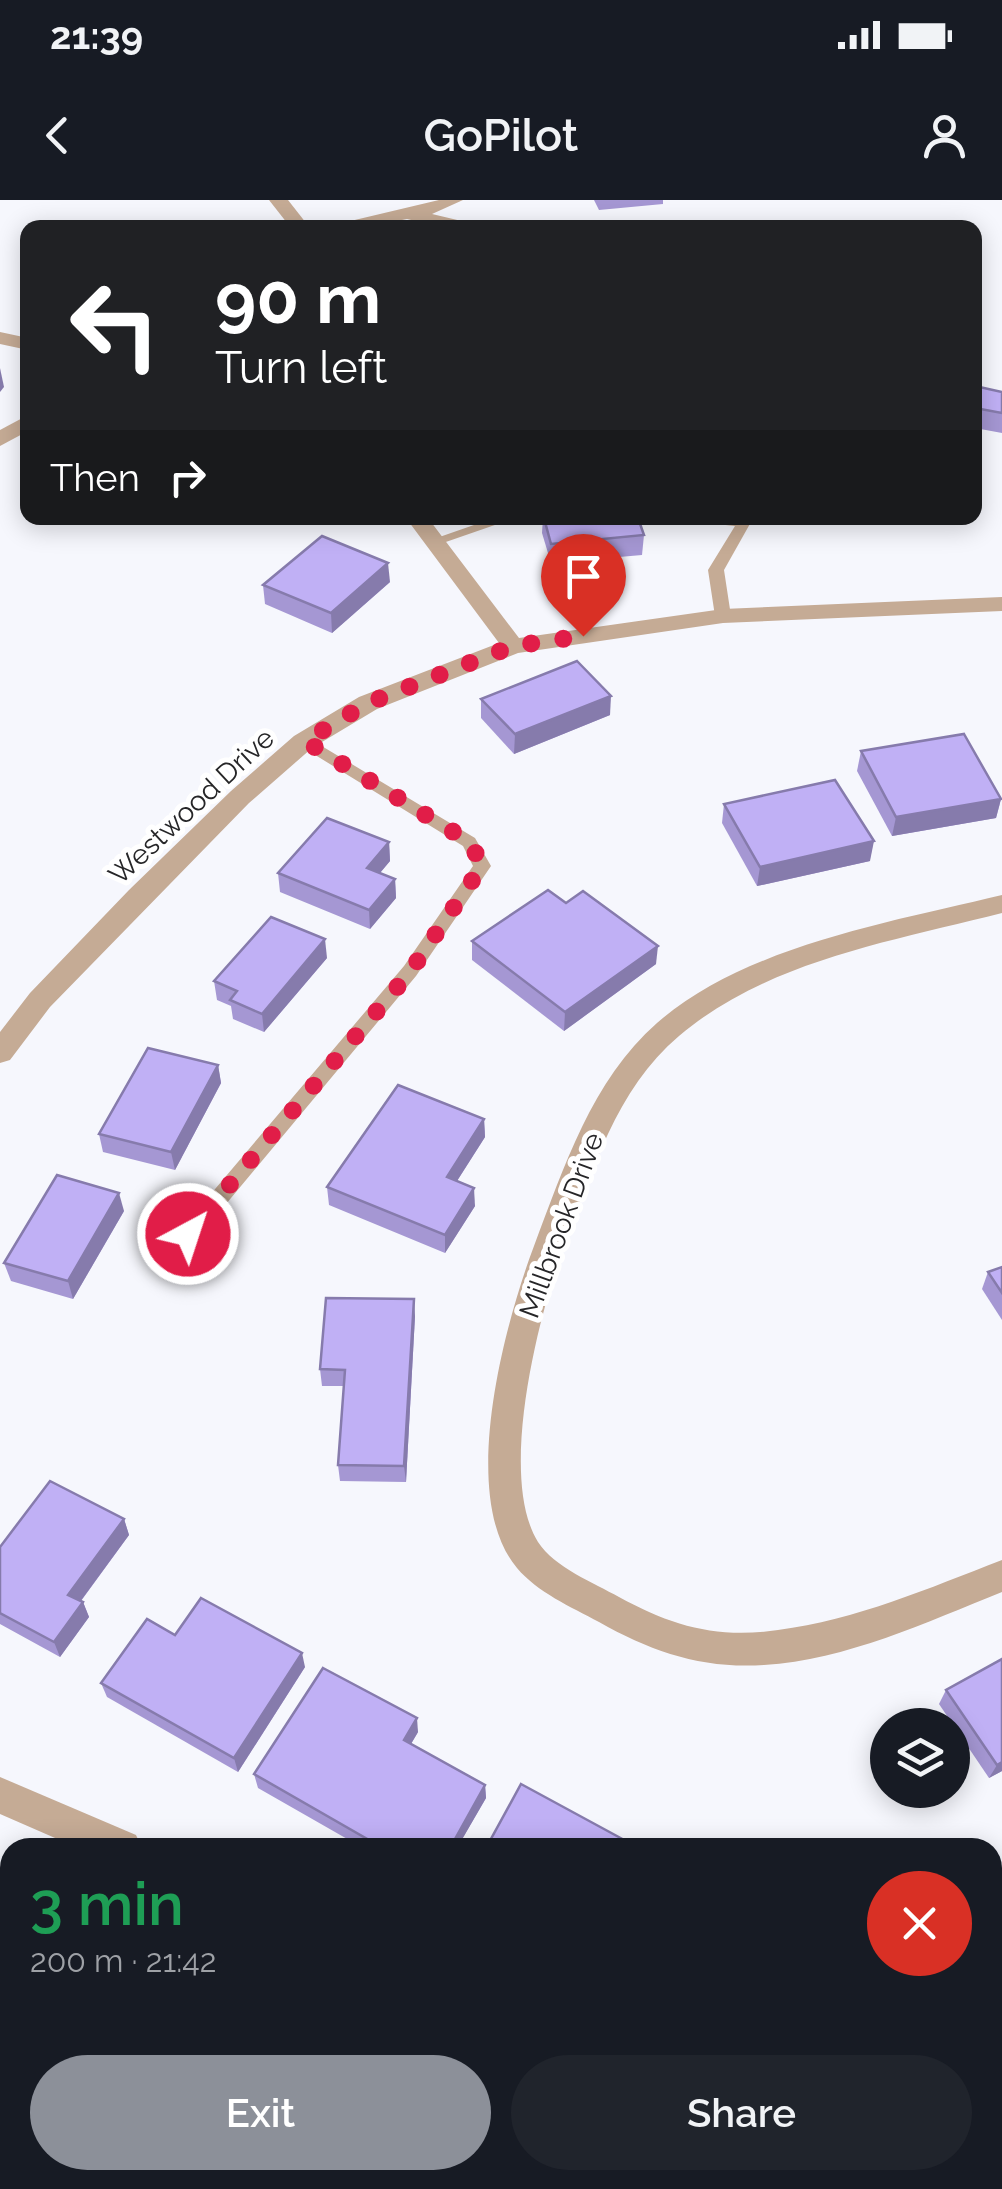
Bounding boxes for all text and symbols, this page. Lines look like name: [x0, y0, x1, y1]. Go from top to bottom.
text: 21:39: [50, 13, 143, 58]
icon: back: [30, 108, 85, 163]
icon: person: [917, 108, 972, 163]
text: GoPilot: [424, 109, 578, 162]
text: 90 m: [215, 257, 381, 339]
icon: left: [50, 260, 180, 390]
text: Turn left: [215, 341, 387, 394]
icon: right: [160, 450, 215, 505]
text: Then: [50, 455, 140, 500]
pin: [541, 534, 626, 637]
icon: arrive: [556, 549, 611, 604]
street label: Westwood Drive: [102, 721, 281, 891]
street label: Millbrook Drive: [513, 1128, 610, 1322]
position arrow: [136, 1182, 240, 1286]
map controls: [870, 1708, 970, 1808]
button: layers: [870, 1708, 970, 1808]
text: 3 min: [30, 1869, 184, 1939]
button: close: [867, 1871, 972, 1976]
text: 200 m · 21:42: [30, 1942, 216, 1979]
button: Exit: [30, 2055, 491, 2170]
button: Share: [511, 2055, 972, 2170]

